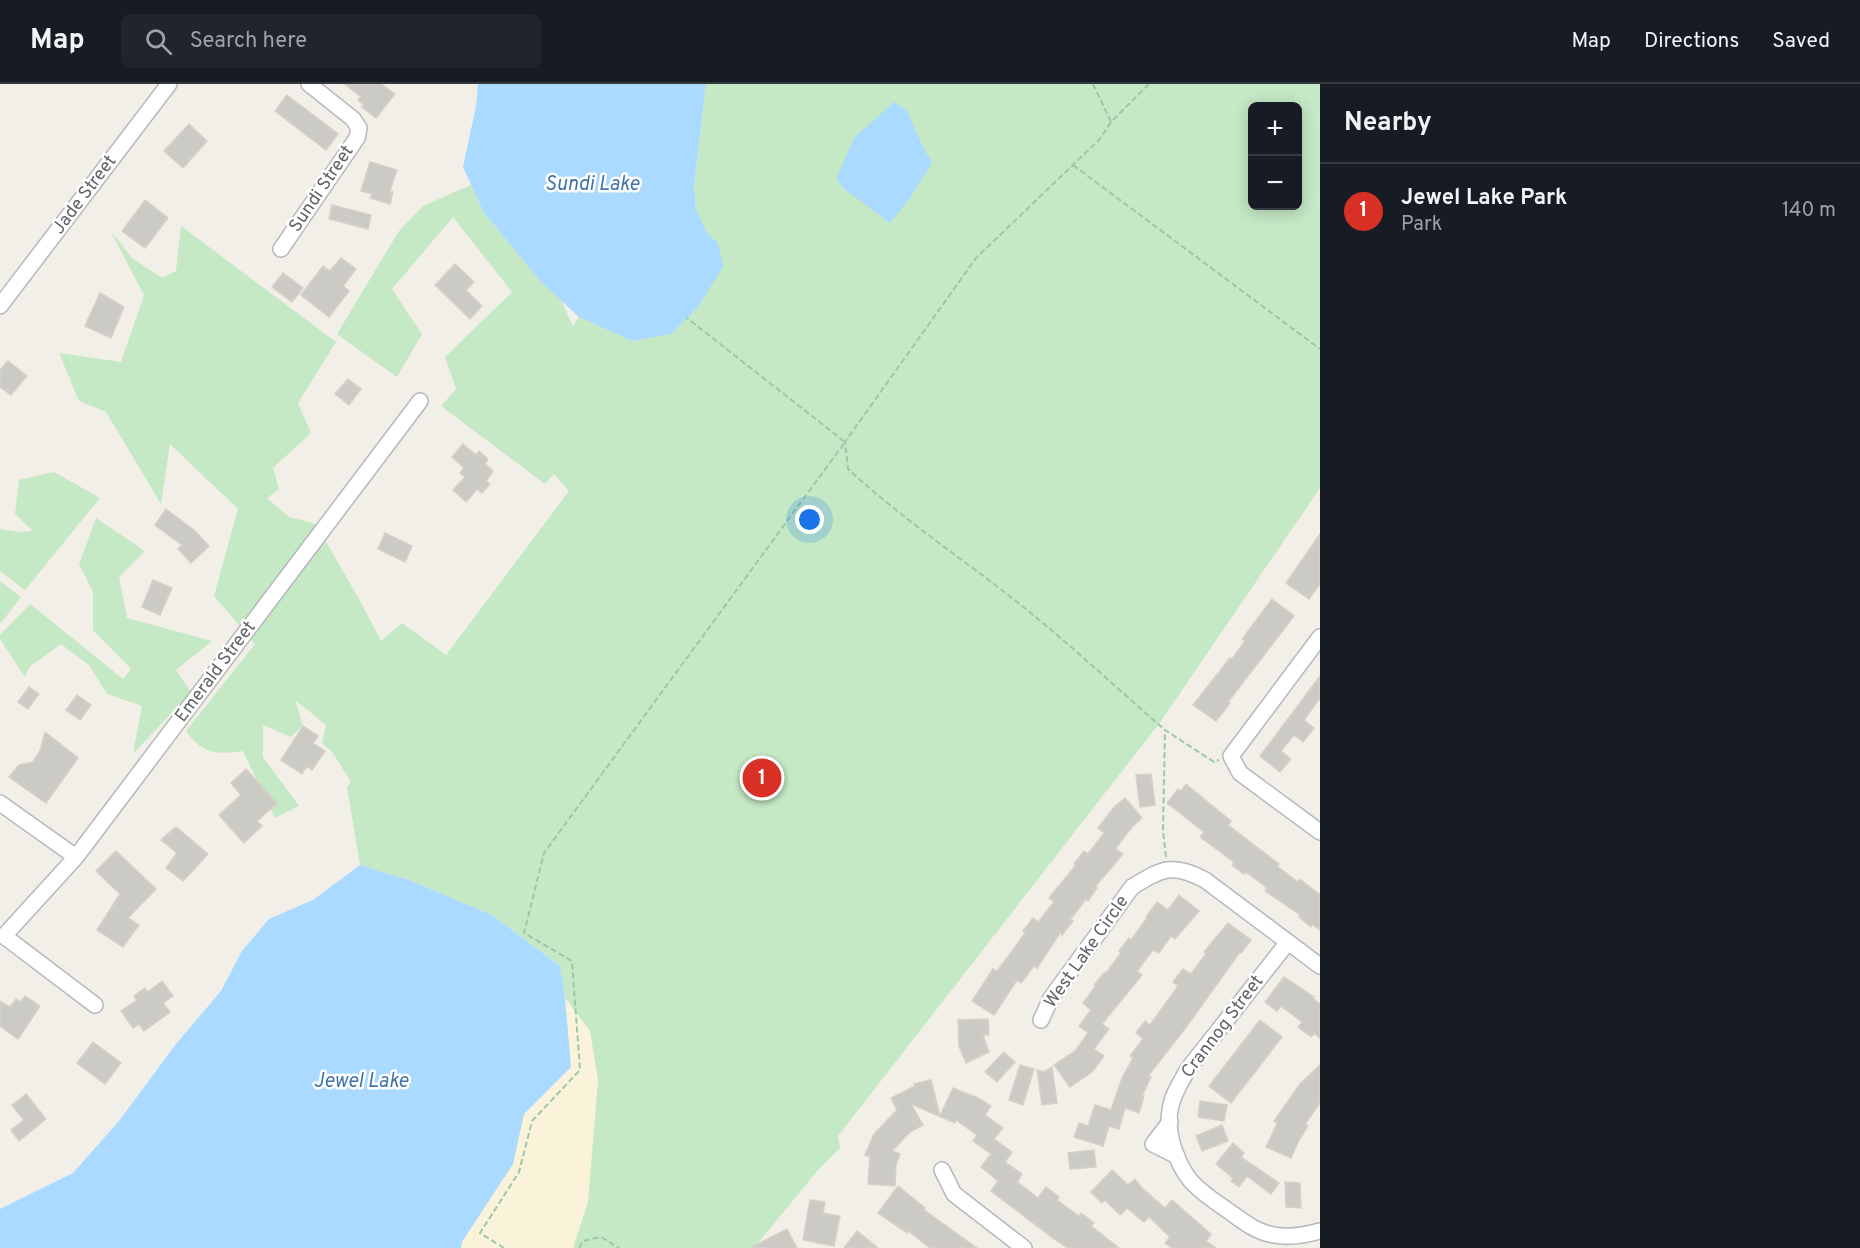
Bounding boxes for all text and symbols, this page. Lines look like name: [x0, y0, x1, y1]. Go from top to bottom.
search box: [121, 14, 541, 68]
text: Map: [30, 23, 85, 59]
icon: search: [142, 25, 175, 58]
text: Search here: [190, 28, 307, 55]
text: Map: [1571, 28, 1611, 55]
text: Directions: [1644, 28, 1739, 55]
text: Saved: [1772, 28, 1830, 55]
map controls: [1248, 102, 1302, 210]
button: +: [1248, 102, 1302, 156]
text: Nearby: [1344, 107, 1432, 140]
street label: Sundi Street: [285, 141, 359, 237]
street label: Jade Street: [48, 151, 122, 239]
button: −: [1248, 156, 1302, 210]
water label: Sundi Lake: [545, 172, 640, 198]
text: Jewel Lake Park: [1401, 185, 1567, 212]
text: 1: [1360, 198, 1368, 224]
text: 140 m: [1782, 198, 1836, 224]
text: Park: [1401, 212, 1442, 238]
your location: [795, 505, 824, 534]
street label: Emerald Street: [170, 617, 262, 727]
pin: 1: [742, 756, 782, 800]
street label: West Lake Circle: [1040, 891, 1134, 1013]
street label: Crannog Street: [1177, 971, 1269, 1083]
water label: Jewel Lake: [314, 1069, 409, 1095]

